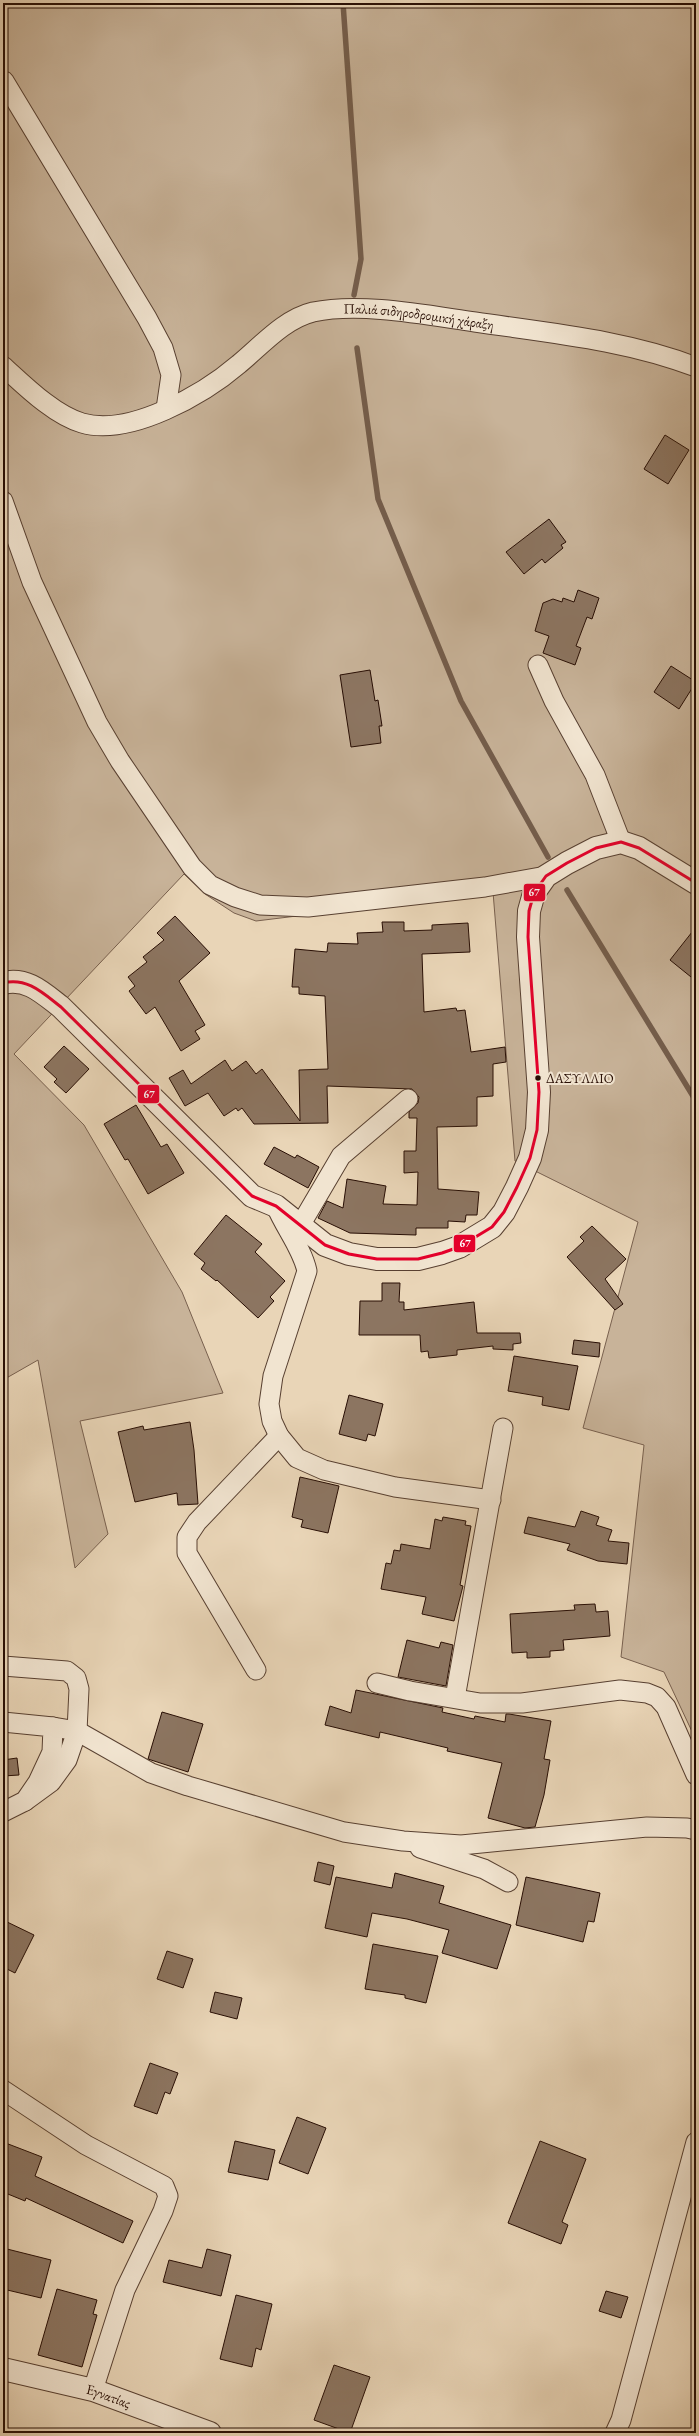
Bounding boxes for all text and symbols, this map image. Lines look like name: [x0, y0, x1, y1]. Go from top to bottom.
street label: Παλιά σιδηροδρομική χάραξη: [343, 299, 495, 334]
line badge: 67: [523, 883, 546, 902]
text: 67: [528, 885, 540, 899]
place label: ΔΑΣΥΛΛΙΟ: [546, 1070, 614, 1087]
marker: ΔΑΣΥΛΛΙΟ: [533, 1073, 543, 1083]
line badge: 67: [137, 1084, 160, 1104]
text: 67: [143, 1087, 155, 1101]
line badge: 67: [453, 1234, 476, 1253]
text: 67: [459, 1236, 471, 1250]
street label: Εγνατίας: [85, 2380, 133, 2412]

